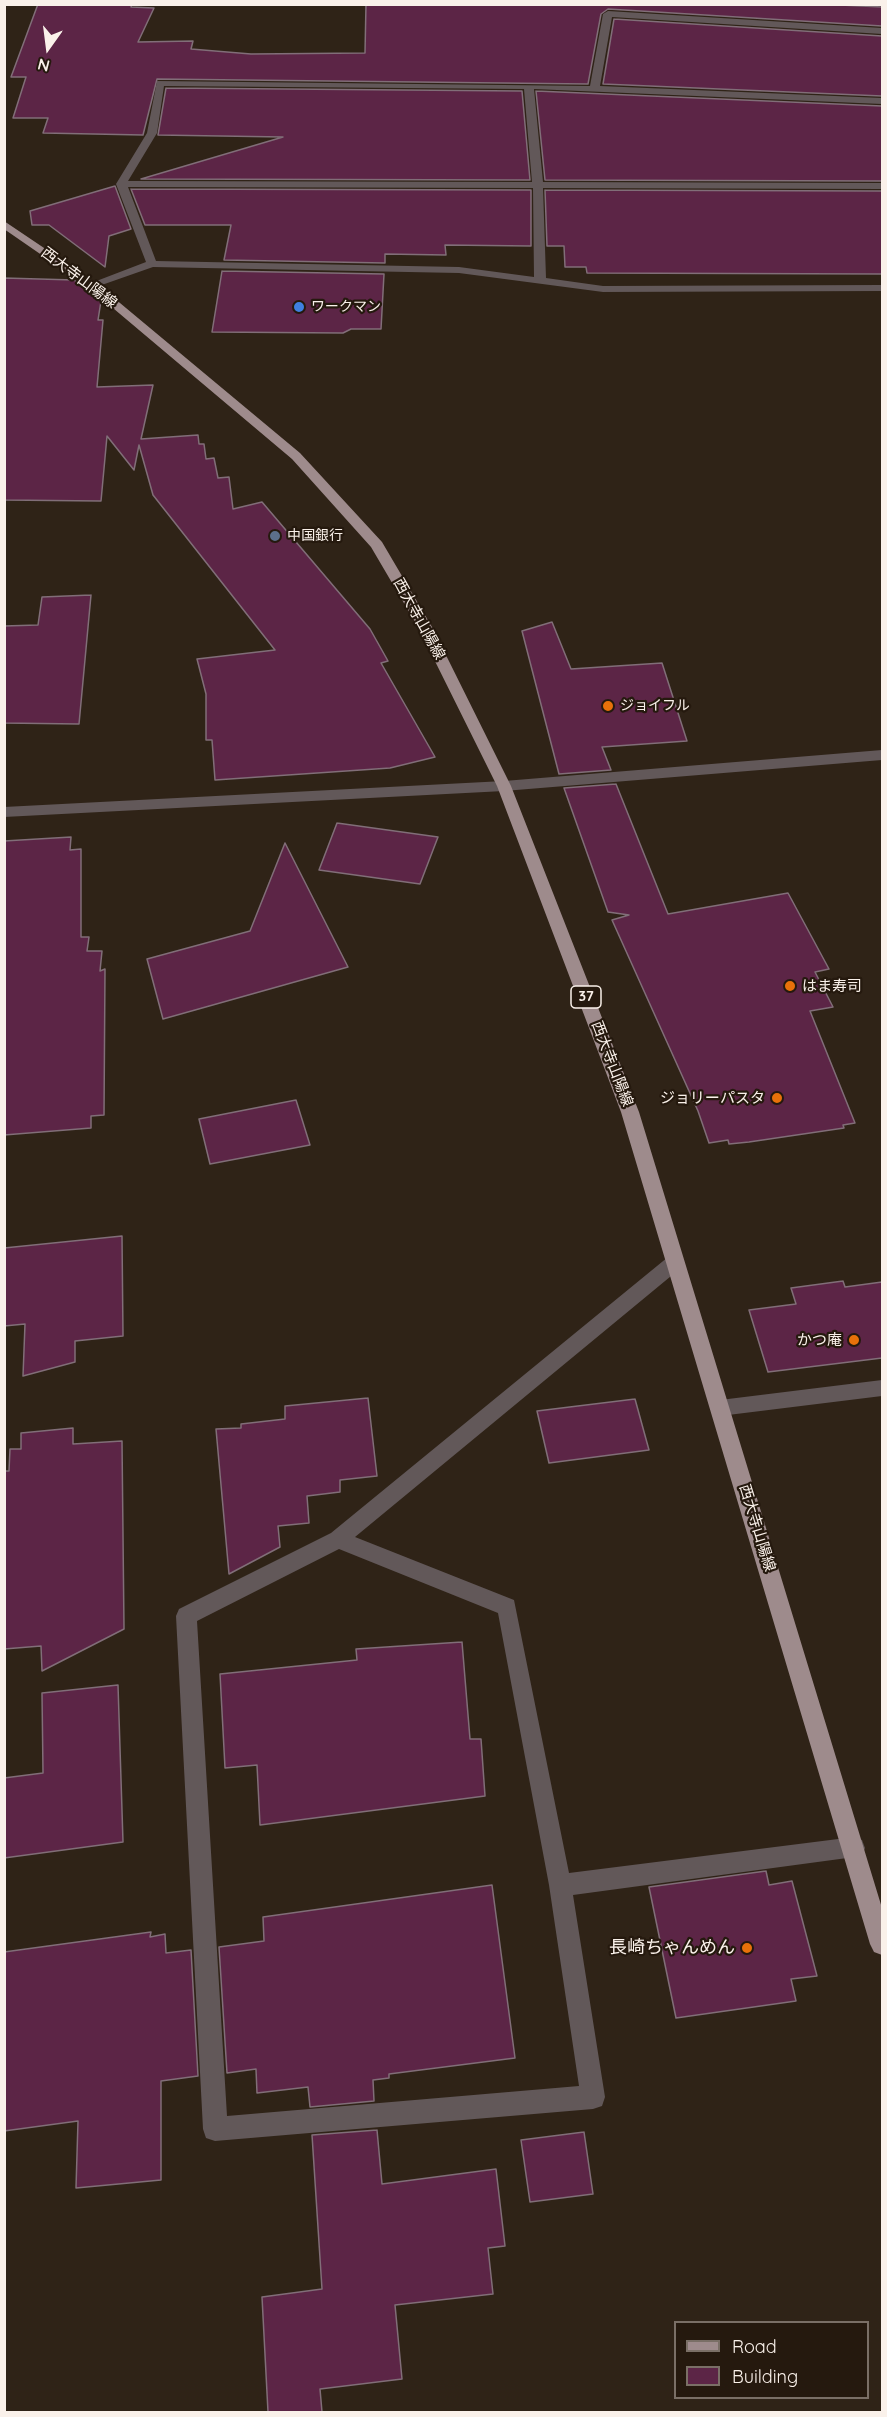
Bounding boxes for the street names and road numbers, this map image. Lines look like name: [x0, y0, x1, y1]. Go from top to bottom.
street label: 西大寺山陽線: [38, 244, 120, 312]
street label: 西大寺山陽線: [389, 575, 449, 663]
road number: 37: [571, 986, 601, 1008]
street label: 西大寺山陽線: [587, 1019, 637, 1109]
street label: 西大寺山陽線: [735, 1482, 779, 1574]

